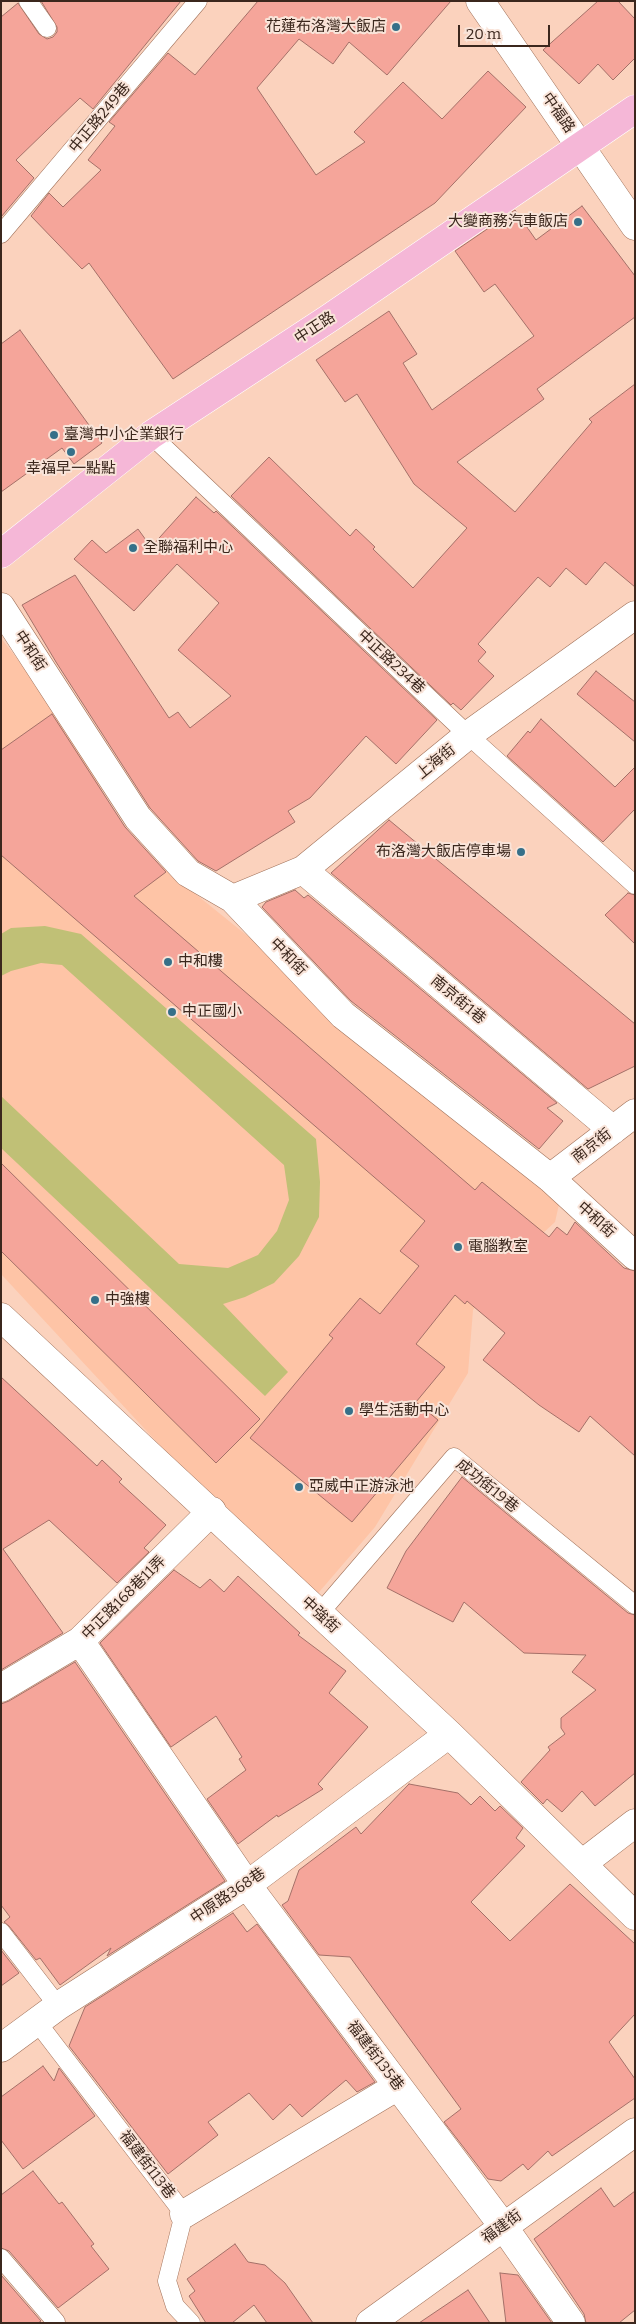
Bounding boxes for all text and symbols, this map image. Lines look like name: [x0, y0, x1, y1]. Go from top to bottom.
scale bar: [461, 15, 554, 47]
place label: 花蓮布洛灣大飯店: [266, 18, 386, 36]
marker: 花蓮布洛灣大飯店: [390, 21, 402, 33]
text: 20 m: [466, 25, 501, 43]
street label: 中正路249巷: [66, 79, 134, 157]
street label: 中福路: [538, 89, 578, 137]
place label: 大變商務汽車飯店: [448, 213, 568, 231]
marker: 大變商務汽車飯店: [572, 216, 584, 228]
street label: 中正路: [291, 308, 339, 348]
place label: 臺灣中小企業銀行: [64, 426, 184, 444]
marker: 臺灣中小企業銀行: [48, 429, 60, 441]
marker: 幸福早一點點: [65, 446, 77, 458]
place label: 幸福早一點點: [26, 460, 116, 478]
place label: 全聯福利中心: [143, 539, 233, 557]
marker: 全聯福利中心: [127, 542, 139, 554]
street label: 中正路234巷: [354, 626, 428, 698]
street label: 中和街: [10, 627, 50, 675]
street label: 上海街: [413, 741, 459, 783]
place label: 布洛灣大飯店停車場: [376, 843, 511, 861]
marker: 布洛灣大飯店停車場: [515, 846, 527, 858]
street label: 中和街: [266, 935, 310, 979]
place label: 中和樓: [178, 953, 223, 971]
marker: 中和樓: [162, 956, 174, 968]
street label: 南京街1巷: [427, 972, 489, 1028]
place label: 中正國小: [182, 1003, 242, 1021]
marker: 中正國小: [166, 1006, 178, 1018]
street label: 南京街: [569, 1125, 615, 1167]
street label: 中和街: [573, 1198, 619, 1242]
place label: 電腦教室: [468, 1238, 528, 1256]
marker: 電腦教室: [452, 1241, 464, 1253]
place label: 中強樓: [105, 1291, 150, 1309]
marker: 中強樓: [89, 1294, 101, 1306]
place label: 學生活動中心: [359, 1402, 449, 1420]
marker: 學生活動中心: [343, 1405, 355, 1417]
street label: 成功街19巷: [452, 1455, 522, 1517]
place label: 亞威中正游泳池: [309, 1478, 414, 1496]
marker: 亞威中正游泳池: [293, 1481, 305, 1493]
street label: 中正路168巷11弄: [78, 1552, 170, 1644]
street label: 中強街: [297, 1593, 343, 1637]
street label: 中原路368巷: [187, 1864, 269, 1928]
street label: 福建街135巷: [343, 2018, 407, 2094]
street label: 福建街113巷: [116, 2127, 178, 2203]
street label: 福建街: [479, 2206, 525, 2248]

